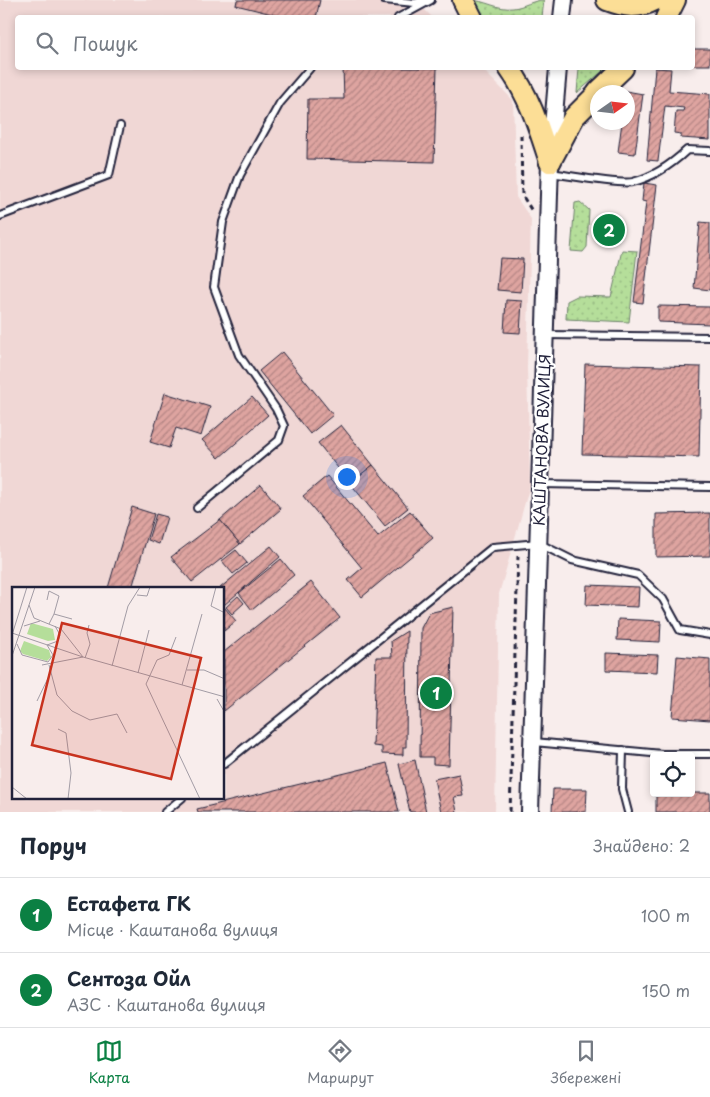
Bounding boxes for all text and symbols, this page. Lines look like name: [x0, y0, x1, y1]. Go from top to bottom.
search box: [15, 15, 695, 70]
icon: search: [33, 29, 61, 57]
text: Пошук: [73, 29, 138, 57]
north arrow: [590, 85, 635, 130]
pin: 2: [593, 211, 625, 249]
street label: КАШТАНОВА ВУЛИЦЯ: [526, 353, 556, 527]
your location: [334, 464, 360, 490]
inset map: [12, 587, 225, 800]
pin: 1: [420, 674, 452, 712]
map controls: [650, 752, 695, 797]
button: locate: [650, 752, 695, 797]
text: Поруч: [20, 829, 87, 861]
text: Знайдено: 2: [593, 833, 690, 857]
text: Естафета ГК: [67, 889, 191, 917]
text: 1: [32, 903, 40, 927]
text: 100 m: [641, 903, 690, 927]
text: Місце · Каштанова вулиця: [67, 917, 278, 941]
text: Сентоза Ойл: [67, 964, 191, 992]
text: 2: [30, 978, 42, 1002]
text: 150 m: [642, 978, 690, 1002]
text: АЗС · Каштанова вулиця: [67, 992, 266, 1016]
tab: Карта: [89, 1037, 130, 1088]
tab: Маршрут: [307, 1037, 373, 1088]
tab: Збережені: [551, 1037, 621, 1088]

